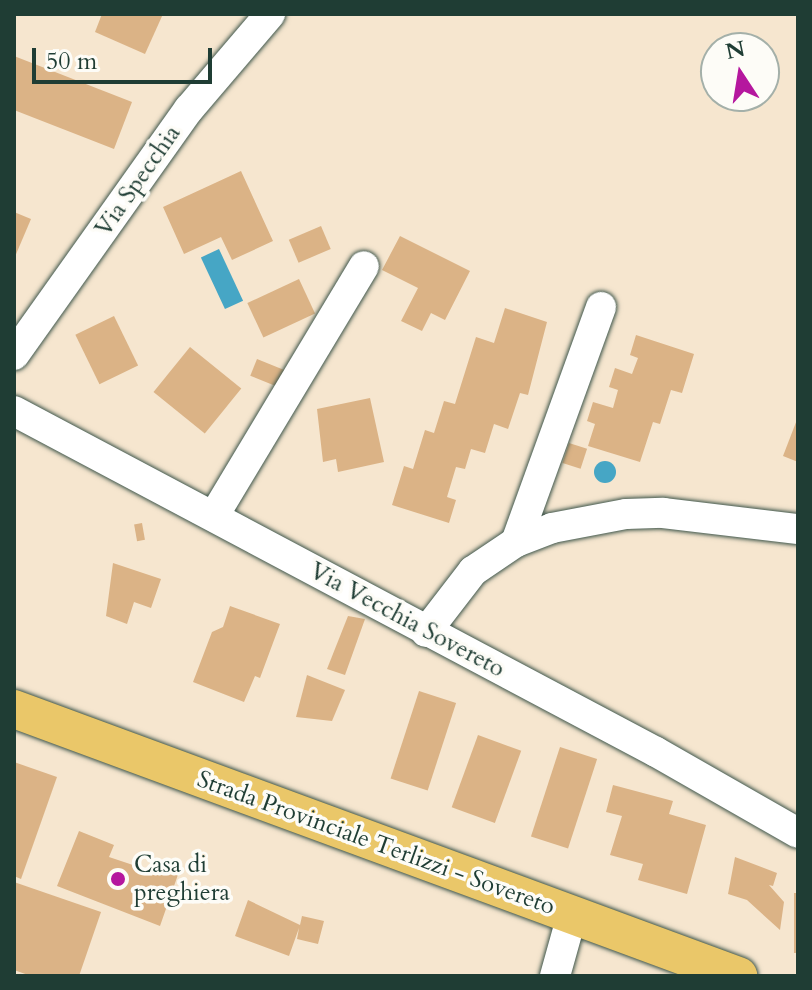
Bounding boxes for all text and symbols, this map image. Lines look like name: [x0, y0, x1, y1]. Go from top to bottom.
scale bar: [36, 32, 216, 82]
north arrow: [700, 32, 780, 112]
text: N: [723, 34, 748, 67]
text: 50 m: [46, 45, 97, 78]
street label: Via Specchia: [89, 120, 187, 242]
street label: Via Vecchia Sovereto: [305, 556, 509, 684]
street label: Strada Provinciale Terlizzi - Sovereto: [193, 765, 559, 921]
place label: Casa di preghiera: [134, 851, 230, 907]
marker: Casa di preghiera: [109, 870, 127, 888]

